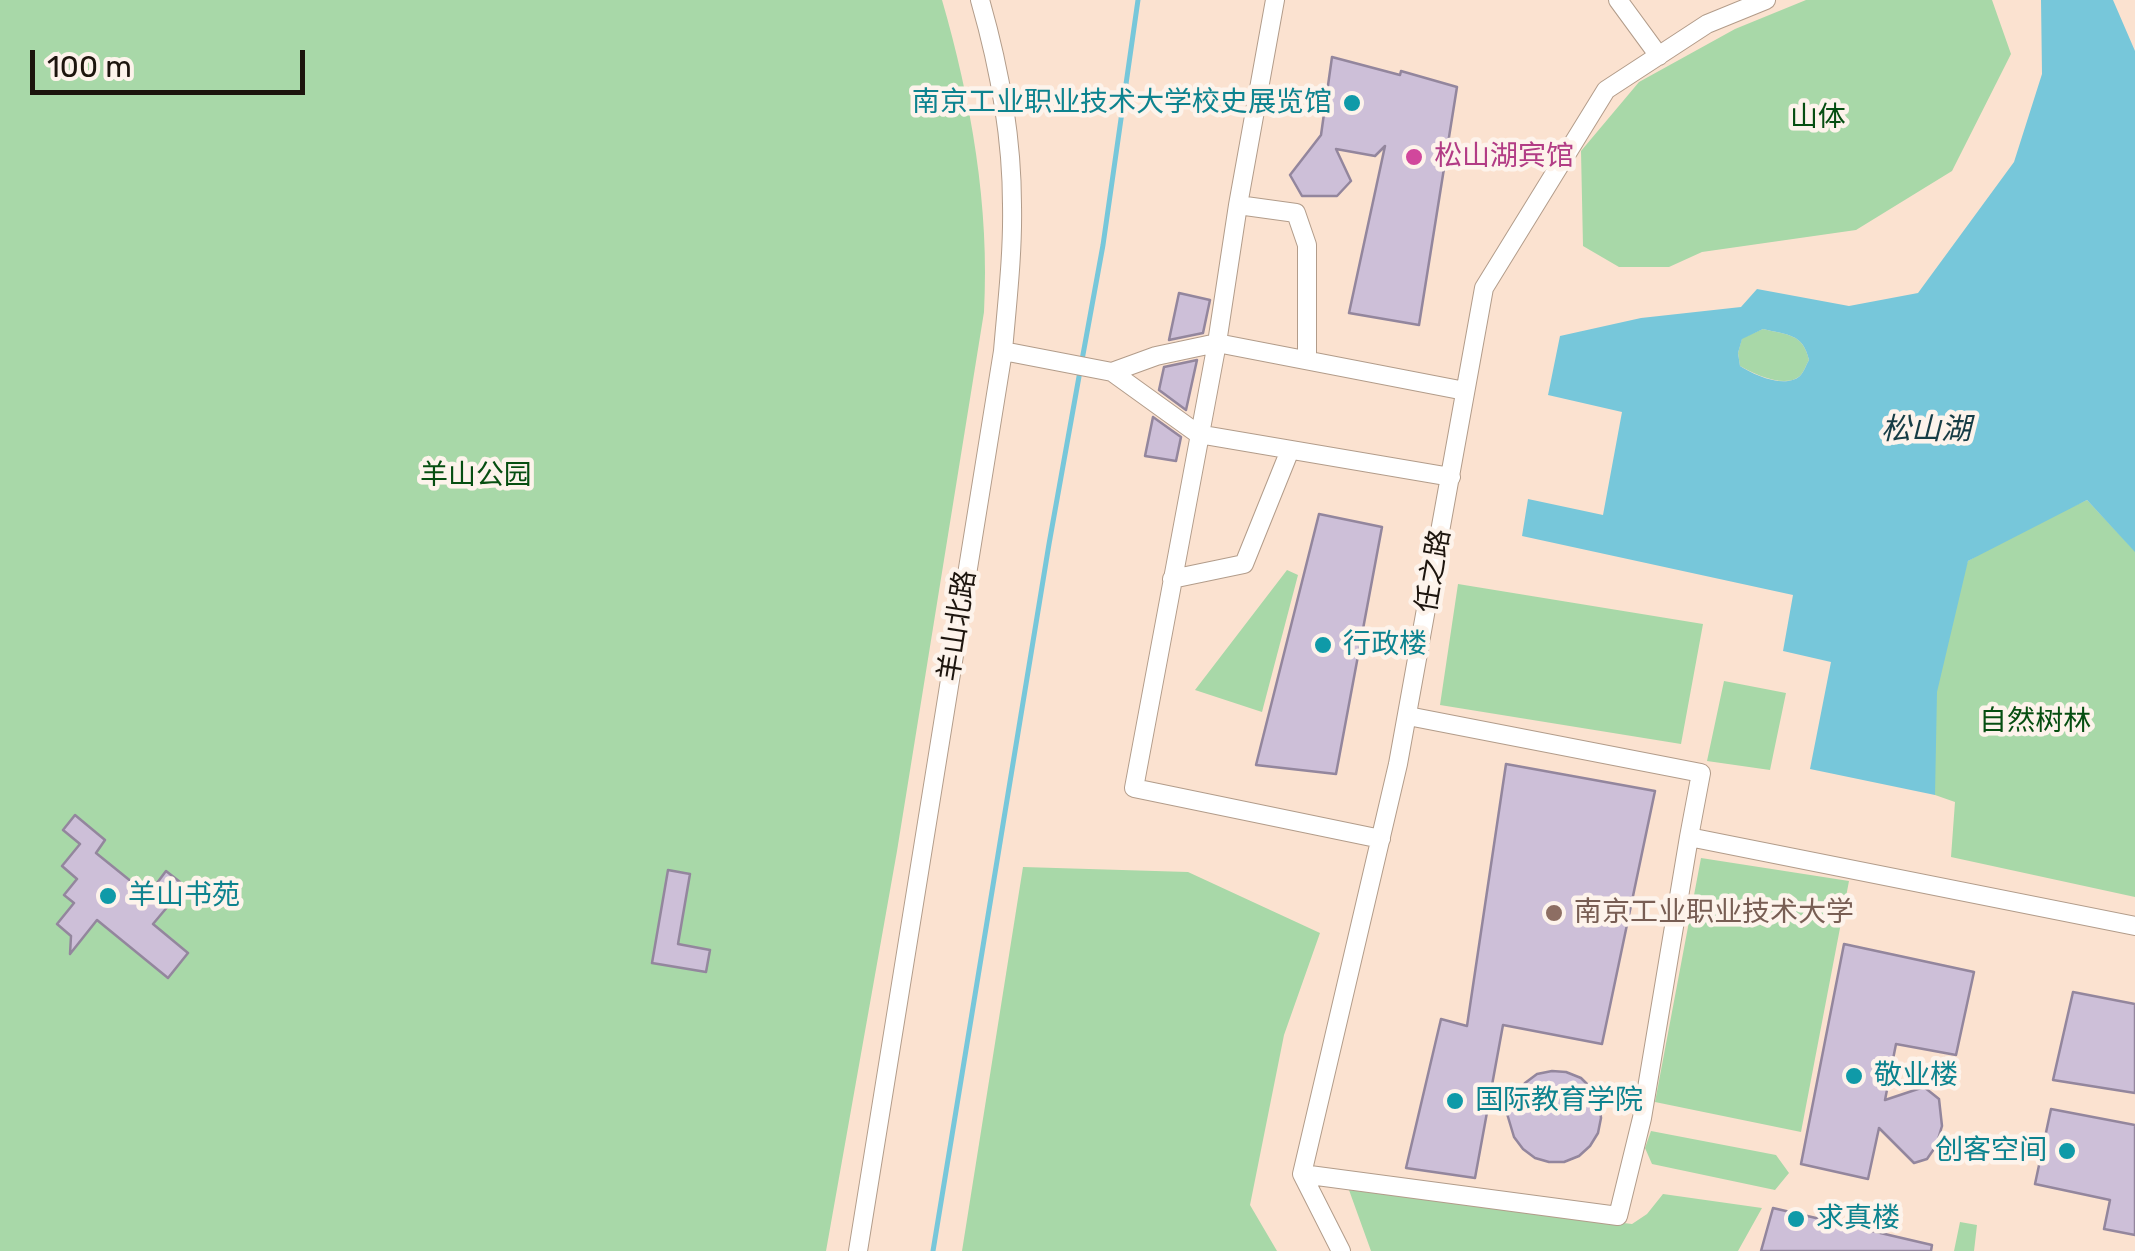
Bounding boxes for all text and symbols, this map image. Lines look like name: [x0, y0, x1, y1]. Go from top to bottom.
scale bar: [35, 30, 310, 92]
text: 100 m: [47, 49, 132, 85]
place label: 南京工业职业技术大学校史展览馆: [912, 86, 1332, 120]
marker: 南京工业职业技术大学校史展览馆: [1341, 92, 1363, 114]
park label: 山体: [1790, 101, 1846, 135]
place label: 松山湖宾馆: [1434, 140, 1574, 174]
marker: 松山湖宾馆: [1403, 146, 1425, 168]
water label: 松山湖: [1881, 412, 1971, 448]
park label: 羊山公园: [420, 459, 532, 493]
street label: 任之路: [1410, 527, 1458, 615]
street label: 羊山北路: [933, 568, 983, 684]
place label: 行政楼: [1343, 628, 1427, 662]
marker: 行政楼: [1312, 634, 1334, 656]
park label: 自然树林: [1979, 705, 2091, 739]
place label: 羊山书苑: [128, 879, 240, 913]
marker: 羊山书苑: [97, 885, 119, 907]
place label: 南京工业职业技术大学: [1574, 896, 1854, 930]
marker: 南京工业职业技术大学: [1543, 902, 1565, 924]
place label: 敬业楼: [1874, 1059, 1958, 1093]
marker: 敬业楼: [1843, 1065, 1865, 1087]
place label: 国际教育学院: [1475, 1084, 1643, 1118]
marker: 国际教育学院: [1444, 1090, 1466, 1112]
place label: 创客空间: [1935, 1134, 2047, 1168]
marker: 创客空间: [2056, 1140, 2078, 1162]
place label: 求真楼: [1816, 1202, 1900, 1236]
marker: 求真楼: [1785, 1208, 1807, 1230]

